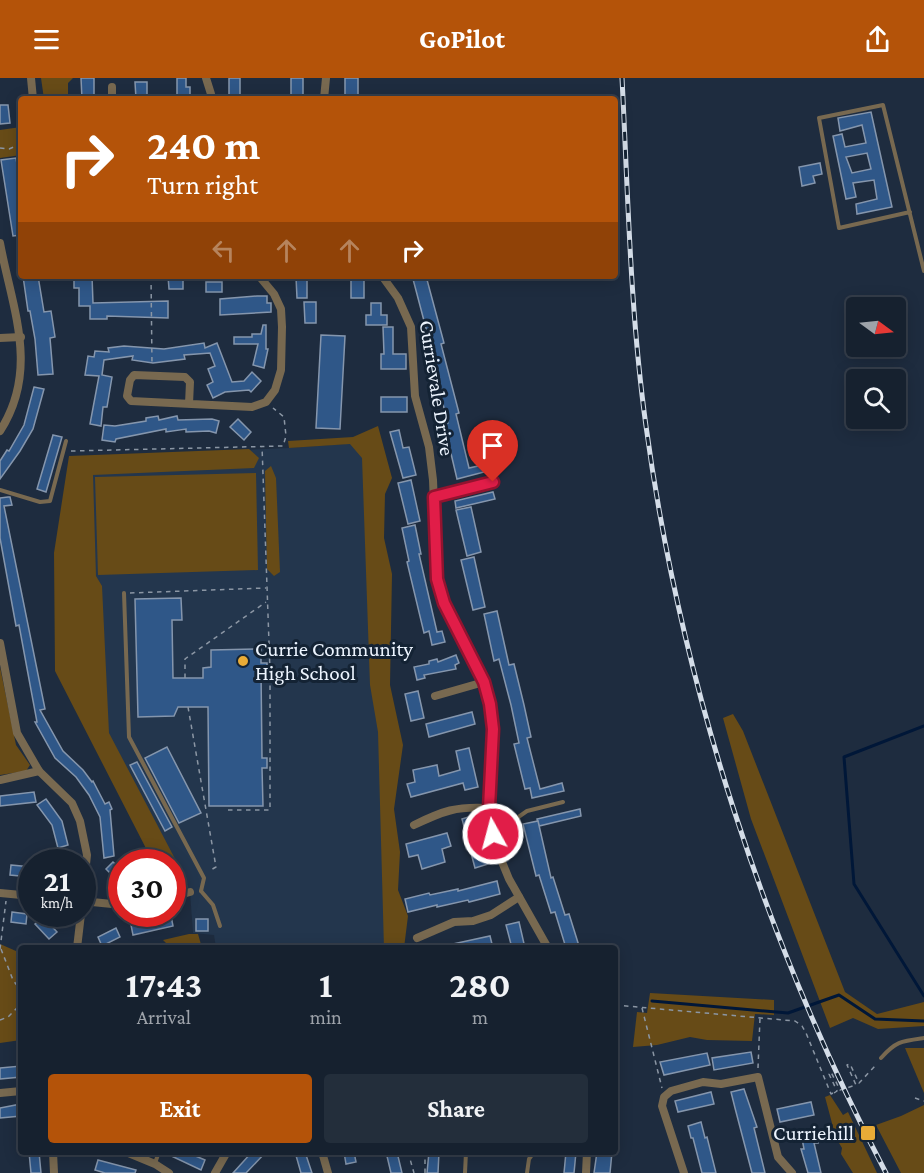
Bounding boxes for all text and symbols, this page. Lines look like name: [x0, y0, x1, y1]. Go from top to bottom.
icon: menu: [30, 23, 63, 56]
icon: share: [861, 23, 894, 56]
text: GoPilot: [419, 24, 505, 54]
icon: right: [48, 120, 126, 198]
text: 240 m: [147, 121, 260, 168]
text: Turn right: [147, 170, 258, 200]
icon: left: [207, 234, 240, 267]
icon: ahead: [270, 234, 303, 267]
icon: ahead: [333, 234, 366, 267]
icon: right: [396, 234, 429, 267]
north arrow: [846, 297, 906, 357]
map controls: [846, 297, 906, 429]
street label: Currievale Drive: [414, 319, 460, 457]
button: search: [846, 369, 906, 429]
pin: [467, 420, 518, 482]
icon: arrive: [476, 429, 509, 462]
place label: Currie Community High School: [255, 637, 413, 685]
marker: Currie Community High School: [236, 654, 250, 668]
position arrow: [461, 802, 525, 866]
speed limit sign: 30: [108, 849, 186, 927]
text: 21: [44, 864, 70, 897]
text: km/h: [41, 895, 73, 911]
text: 17:43: [125, 965, 202, 1005]
text: 1: [319, 965, 333, 1005]
text: 280: [449, 965, 511, 1005]
text: Arrival: [137, 1006, 191, 1028]
text: min: [310, 1006, 342, 1028]
text: m: [472, 1006, 488, 1028]
button: Exit: [48, 1074, 312, 1143]
button: Share: [324, 1074, 588, 1143]
place label: Curriehill: [773, 1121, 854, 1145]
marker: Curriehill: [859, 1124, 877, 1142]

